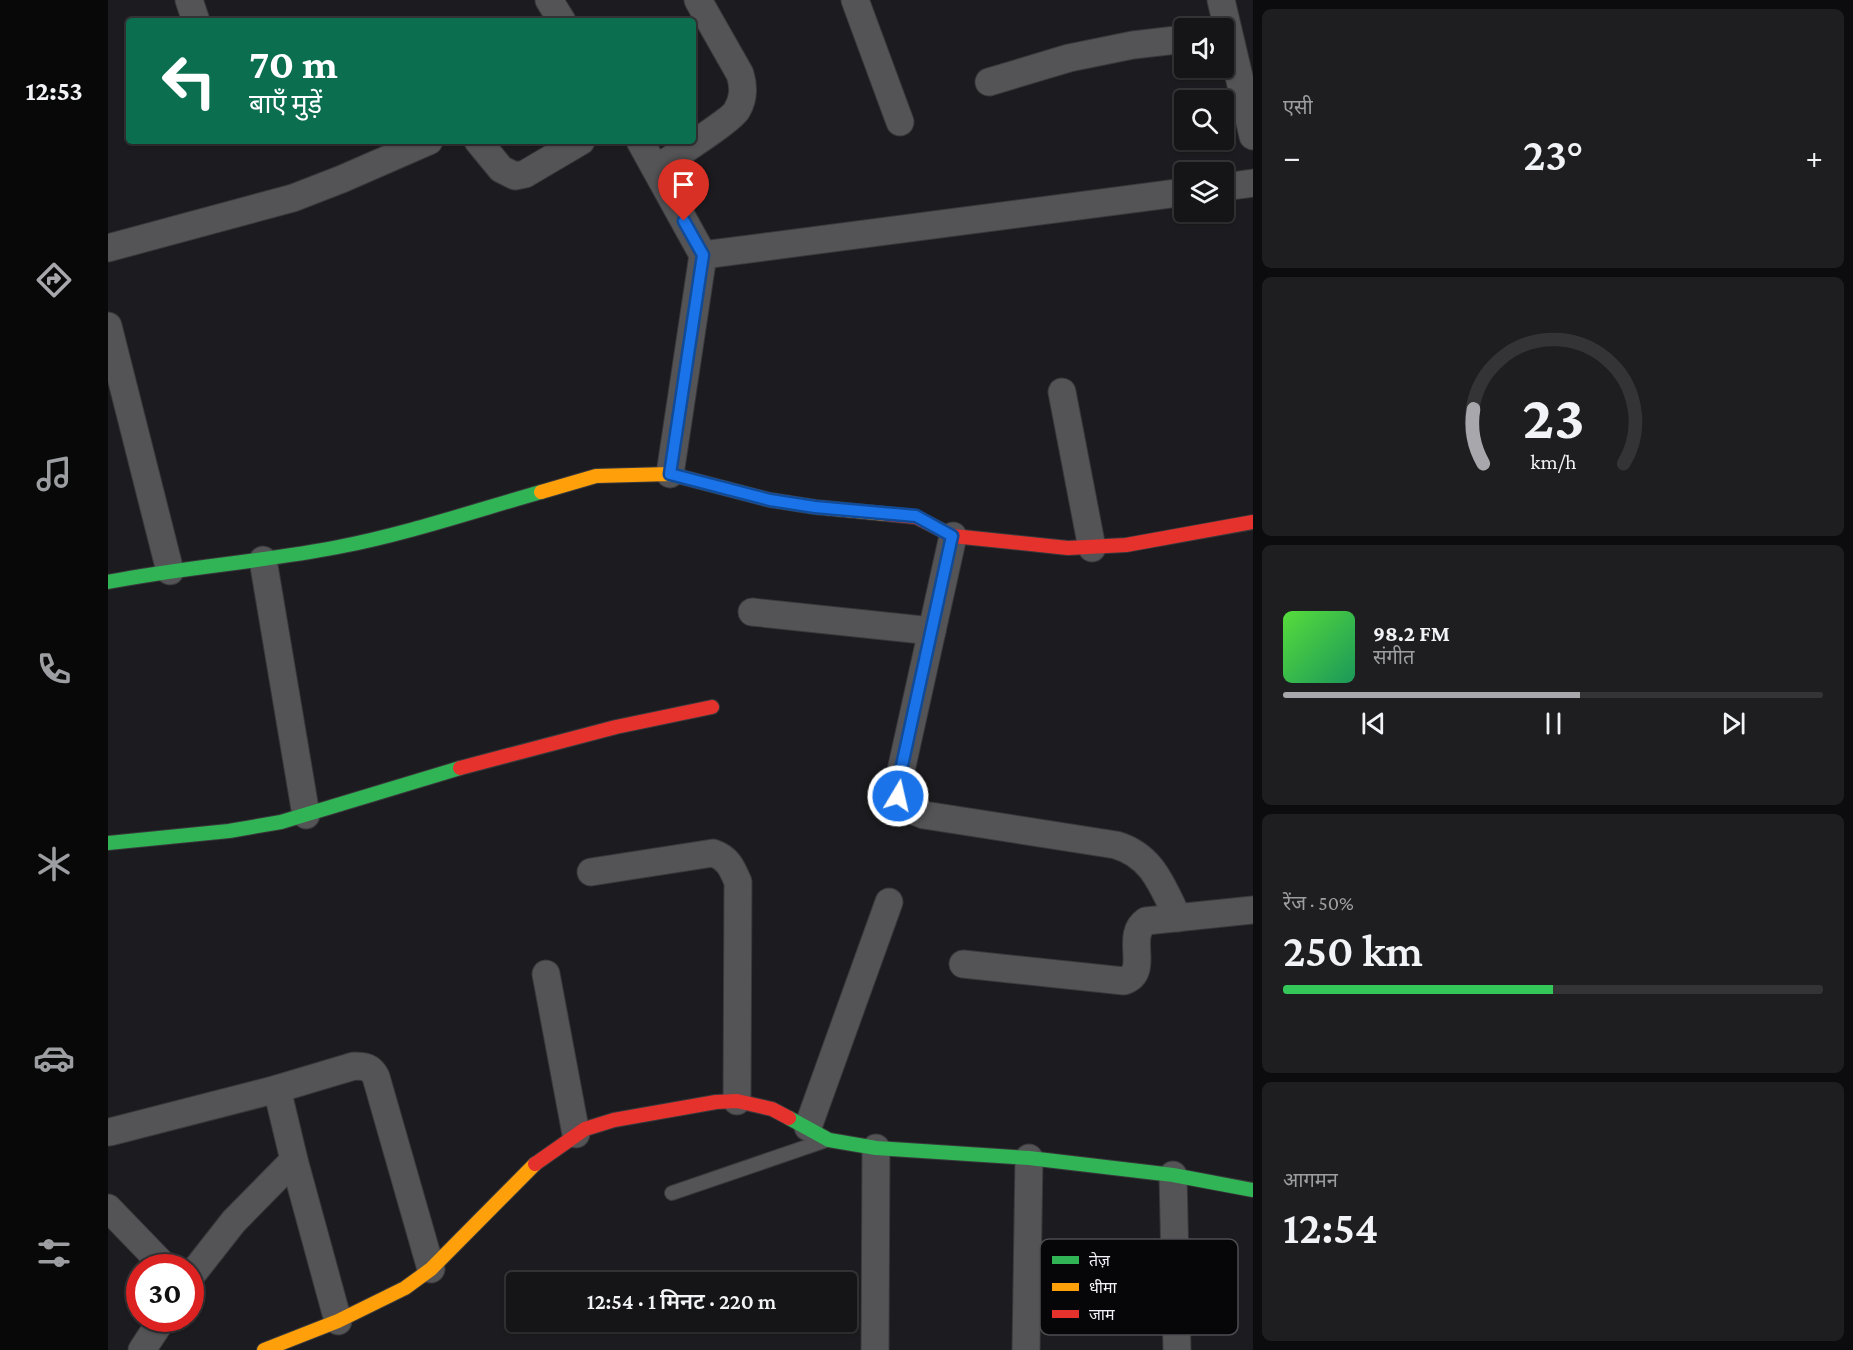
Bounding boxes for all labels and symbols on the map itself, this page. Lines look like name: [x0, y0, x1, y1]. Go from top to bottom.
pin: [658, 159, 709, 221]
position arrow: [866, 764, 930, 828]
legend: [1040, 1239, 1238, 1335]
text: तेज़: [1089, 1251, 1111, 1269]
speed limit sign: 30: [126, 1254, 204, 1332]
text: धीमा: [1089, 1279, 1118, 1296]
text: जाम: [1089, 1306, 1115, 1323]

